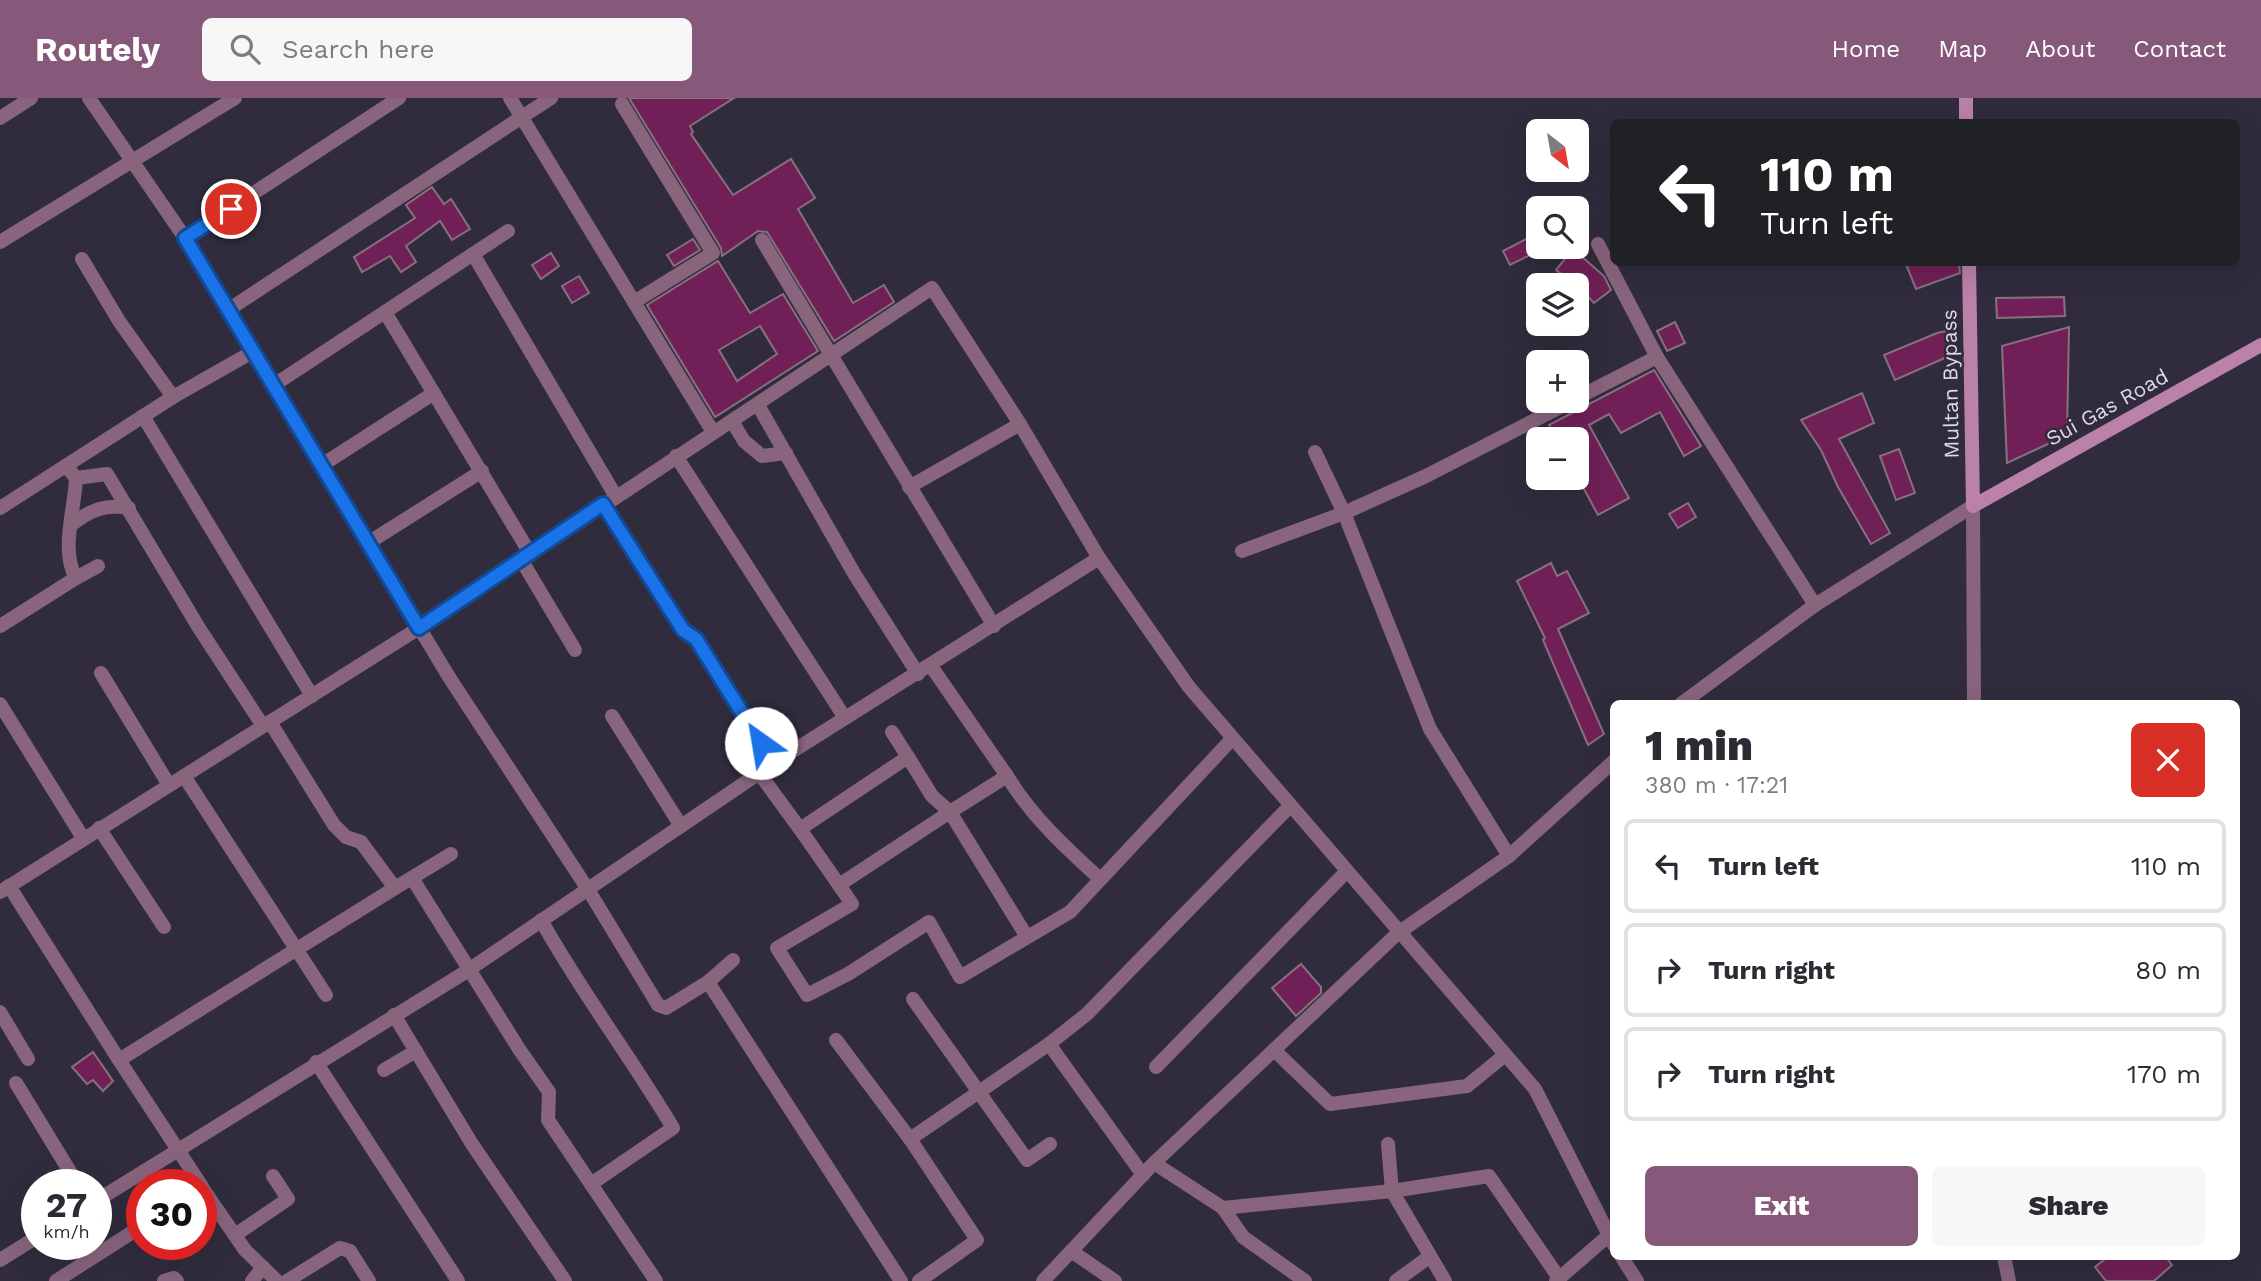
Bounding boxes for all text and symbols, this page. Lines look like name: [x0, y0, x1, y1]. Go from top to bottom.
search box: [202, 18, 692, 81]
text: Routely: [35, 30, 160, 69]
icon: search: [226, 30, 264, 68]
text: Search here: [282, 34, 434, 64]
text: Home: [1832, 35, 1900, 63]
text: Map: [1938, 35, 1987, 63]
text: About: [2025, 35, 2095, 63]
text: Contact: [2133, 35, 2226, 63]
north arrow: [1526, 119, 1589, 182]
map controls: [1526, 119, 1589, 490]
text: 110 m: [1760, 145, 1894, 203]
icon: left: [1645, 147, 1736, 238]
pin: [201, 179, 261, 239]
icon: arrive: [212, 190, 250, 228]
button: search: [1526, 196, 1589, 259]
text: Turn left: [1760, 204, 1893, 242]
button: layers: [1526, 273, 1589, 336]
street label: Multan Bypass: [1936, 309, 1964, 459]
button: +: [1526, 350, 1589, 413]
street label: Sui Gas Road: [2042, 363, 2172, 451]
button: −: [1526, 427, 1589, 490]
position arrow: [724, 706, 798, 780]
text: 1 min: [1645, 721, 1753, 770]
button: close: [2131, 723, 2205, 797]
text: 380 m · 17:21: [1645, 772, 1788, 799]
icon: left: [1649, 847, 1687, 885]
text: Turn left: [1708, 851, 1819, 881]
text: 110 m: [2131, 851, 2201, 881]
icon: right: [1649, 951, 1687, 989]
text: Turn right: [1708, 955, 1835, 985]
text: 80 m: [2135, 955, 2201, 985]
icon: right: [1649, 1055, 1687, 1093]
text: Turn right: [1708, 1059, 1835, 1089]
text: 170 m: [2127, 1059, 2201, 1089]
button: Exit: [1645, 1166, 1918, 1246]
button: Share: [1932, 1166, 2205, 1246]
speed limit sign: 30: [126, 1169, 217, 1260]
text: 27: [46, 1184, 87, 1226]
text: km/h: [43, 1221, 90, 1242]

